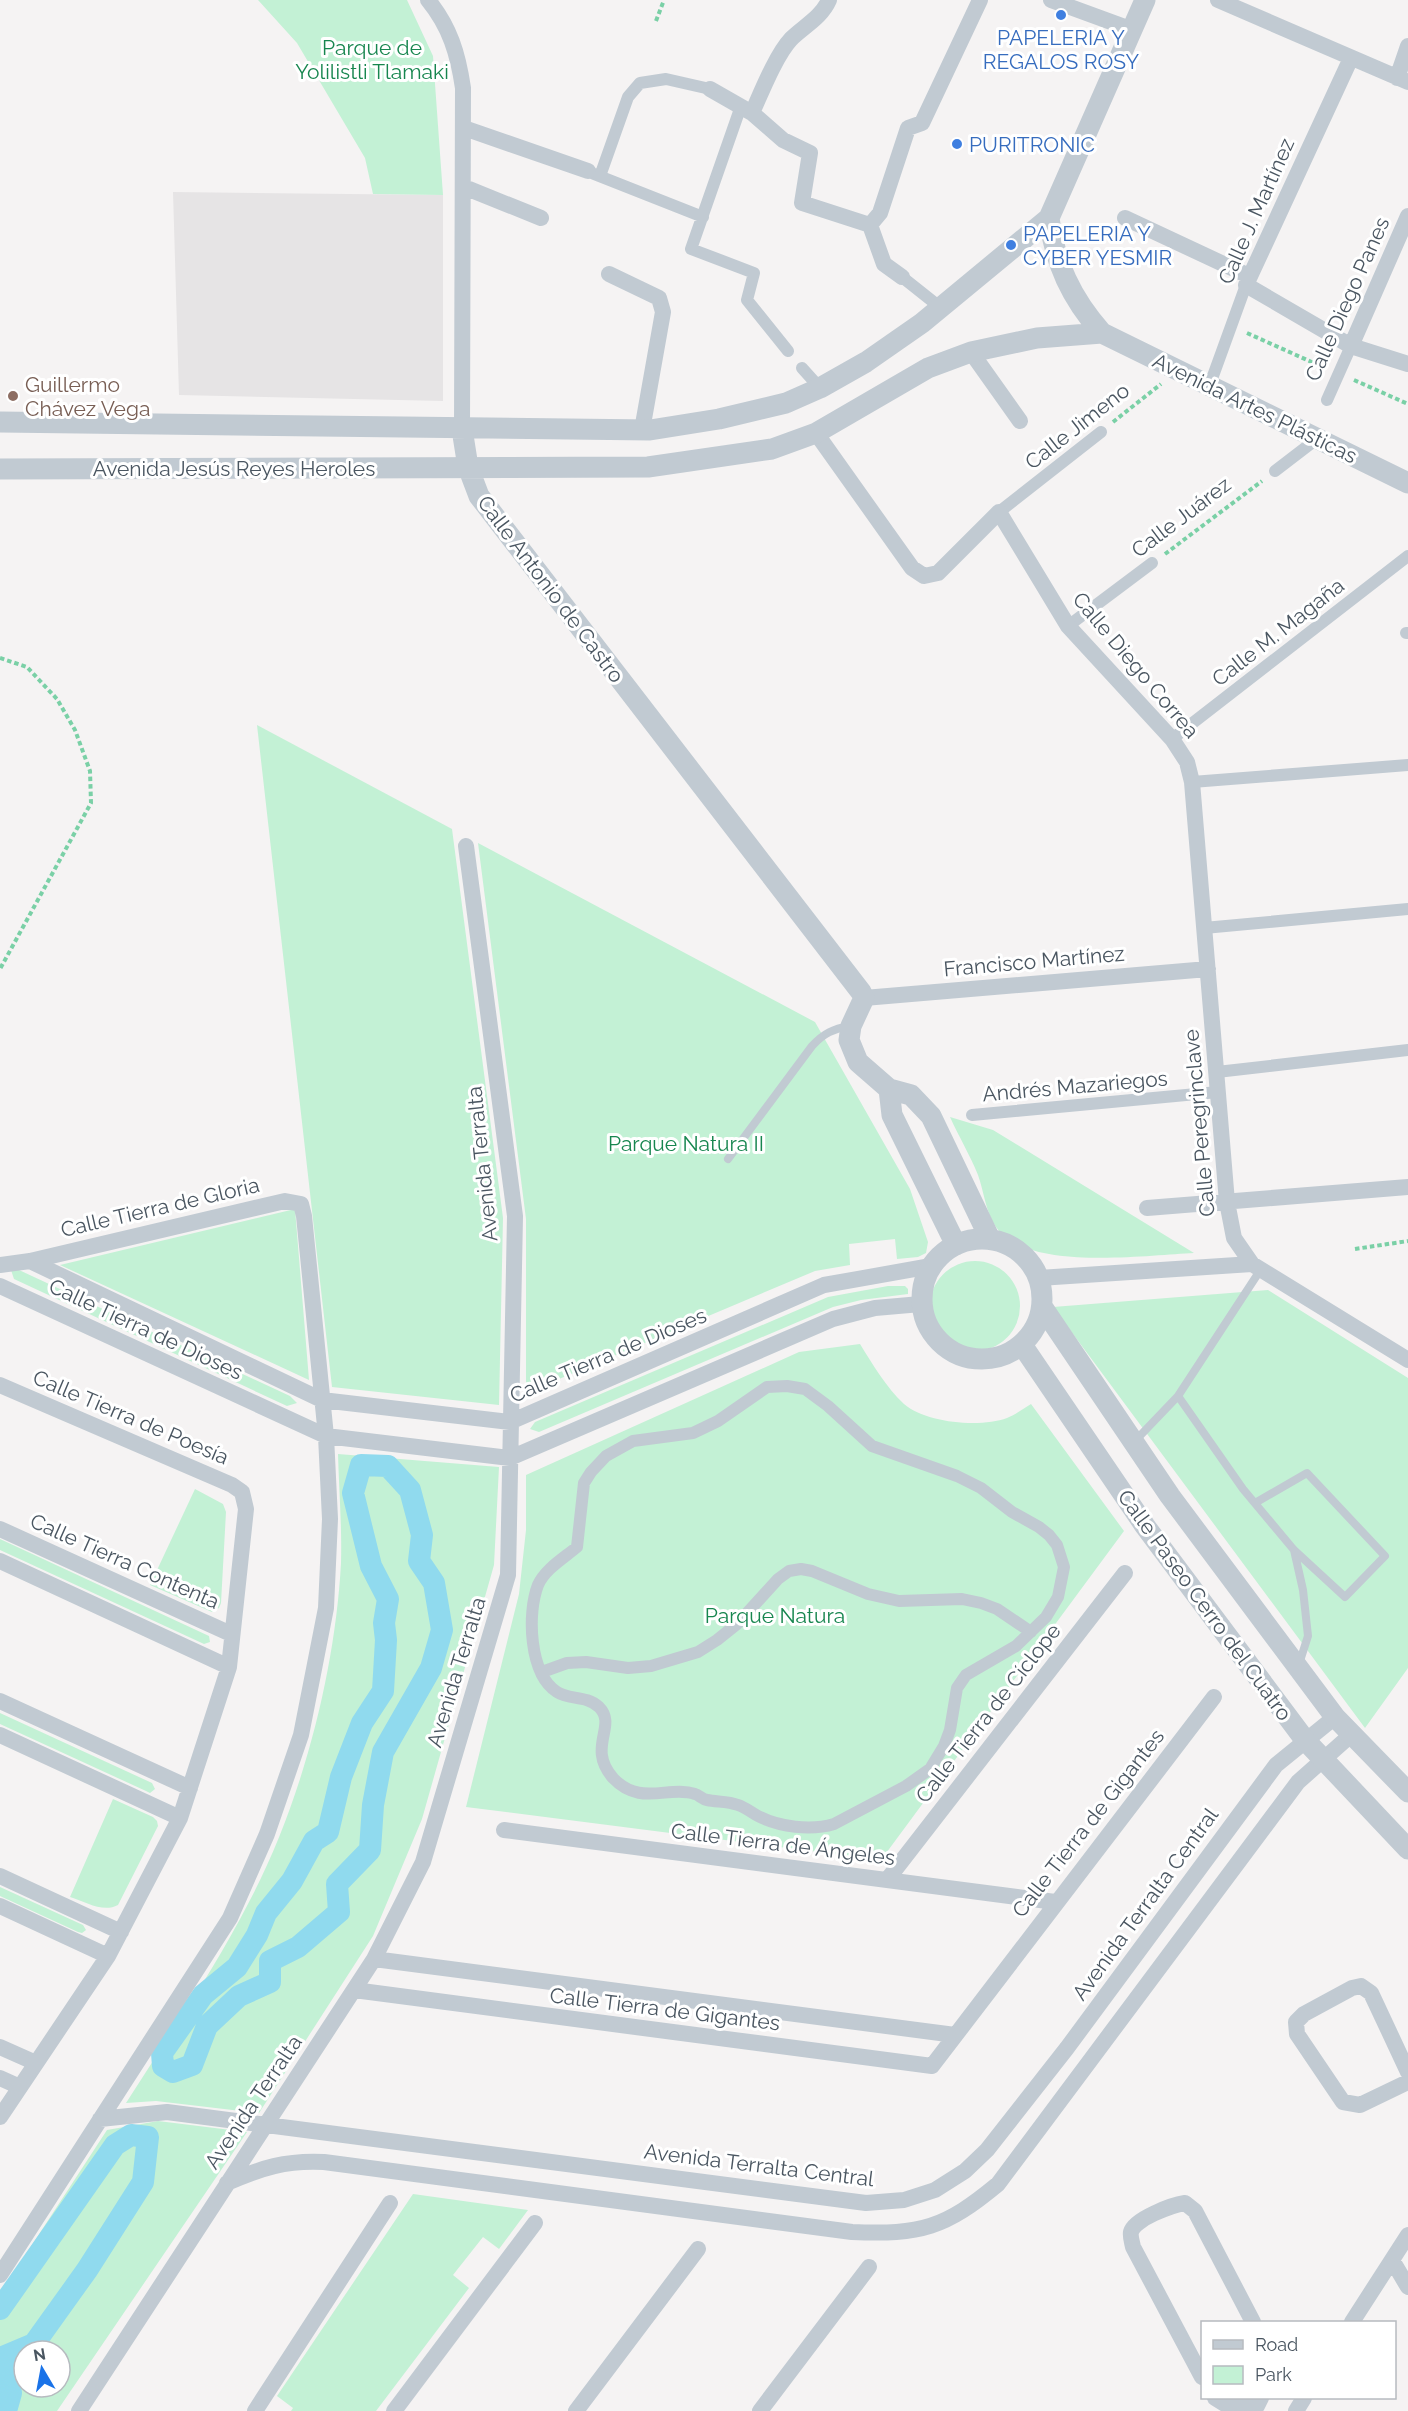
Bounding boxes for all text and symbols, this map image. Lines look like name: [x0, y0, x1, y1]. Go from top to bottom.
marker: PAPELERIA Y REGALOS ROSY: [1054, 8, 1068, 22]
place label: PAPELERIA Y REGALOS ROSY: [983, 25, 1140, 74]
park label: Parque de Yolilistli Tlamaki: [295, 35, 449, 84]
place label: PURITRONIC: [969, 132, 1095, 157]
street label: Calle J. Martínez: [1213, 134, 1299, 288]
marker: PURITRONIC: [950, 137, 964, 151]
street label: Calle Diego Panes: [1300, 213, 1394, 385]
place label: PAPELERIA Y CYBER YESMIR: [1023, 221, 1172, 270]
marker: PAPELERIA Y CYBER YESMIR: [1004, 238, 1018, 252]
street label: Avenida Artes Plásticas: [1149, 348, 1361, 468]
place label: Guillermo Chávez Vega: [25, 372, 150, 421]
street label: Calle Jimeno: [1020, 378, 1134, 474]
marker: Guillermo Chávez Vega: [6, 389, 20, 403]
street label: Avenida Jesús Reyes Heroles: [93, 456, 375, 481]
street label: Calle Juárez: [1126, 472, 1236, 562]
street label: Calle Antonio de Castro: [472, 490, 630, 688]
street label: Calle M. Magaña: [1207, 573, 1349, 691]
street label: Calle Diego Correa: [1068, 587, 1204, 743]
street label: Francisco Martínez: [942, 941, 1126, 981]
street label: Calle Peregrinclave: [1178, 1028, 1220, 1218]
street label: Andrés Mazariegos: [981, 1065, 1169, 1107]
street label: Avenida Terralta: [461, 1085, 503, 1243]
park label: Parque Natura II: [608, 1131, 764, 1156]
street label: Calle Tierra de Gloria: [58, 1172, 262, 1242]
street label: Calle Tierra de Dioses: [45, 1273, 247, 1385]
street label: Calle Tierra de Dioses: [506, 1302, 710, 1408]
street label: Calle Tierra de Poesía: [29, 1364, 233, 1470]
street label: Calle Paseo Cerro del Cuatro: [1113, 1485, 1297, 1725]
street label: Calle Tierra Contenta: [27, 1508, 223, 1614]
street label: Avenida Terralta: [421, 1594, 491, 1750]
park label: Parque Natura: [705, 1603, 845, 1628]
street label: Calle Tierra de Cíclope: [910, 1618, 1066, 1808]
street label: Calle Tierra de Gigantes: [1007, 1724, 1169, 1922]
street label: Avenida Terralta Central: [1067, 1803, 1223, 2005]
street label: Calle Tierra de Ángeles: [670, 1818, 896, 1870]
street label: Calle Tierra de Gigantes: [548, 1982, 782, 2036]
street label: Avenida Terralta: [199, 2030, 307, 2174]
street label: Avenida Terralta Central: [643, 2138, 876, 2192]
legend: [1201, 2321, 1396, 2399]
text: Road: [1255, 2334, 1298, 2355]
north arrow: [12, 2339, 72, 2399]
text: N: [32, 2344, 47, 2365]
text: Park: [1255, 2364, 1292, 2385]

